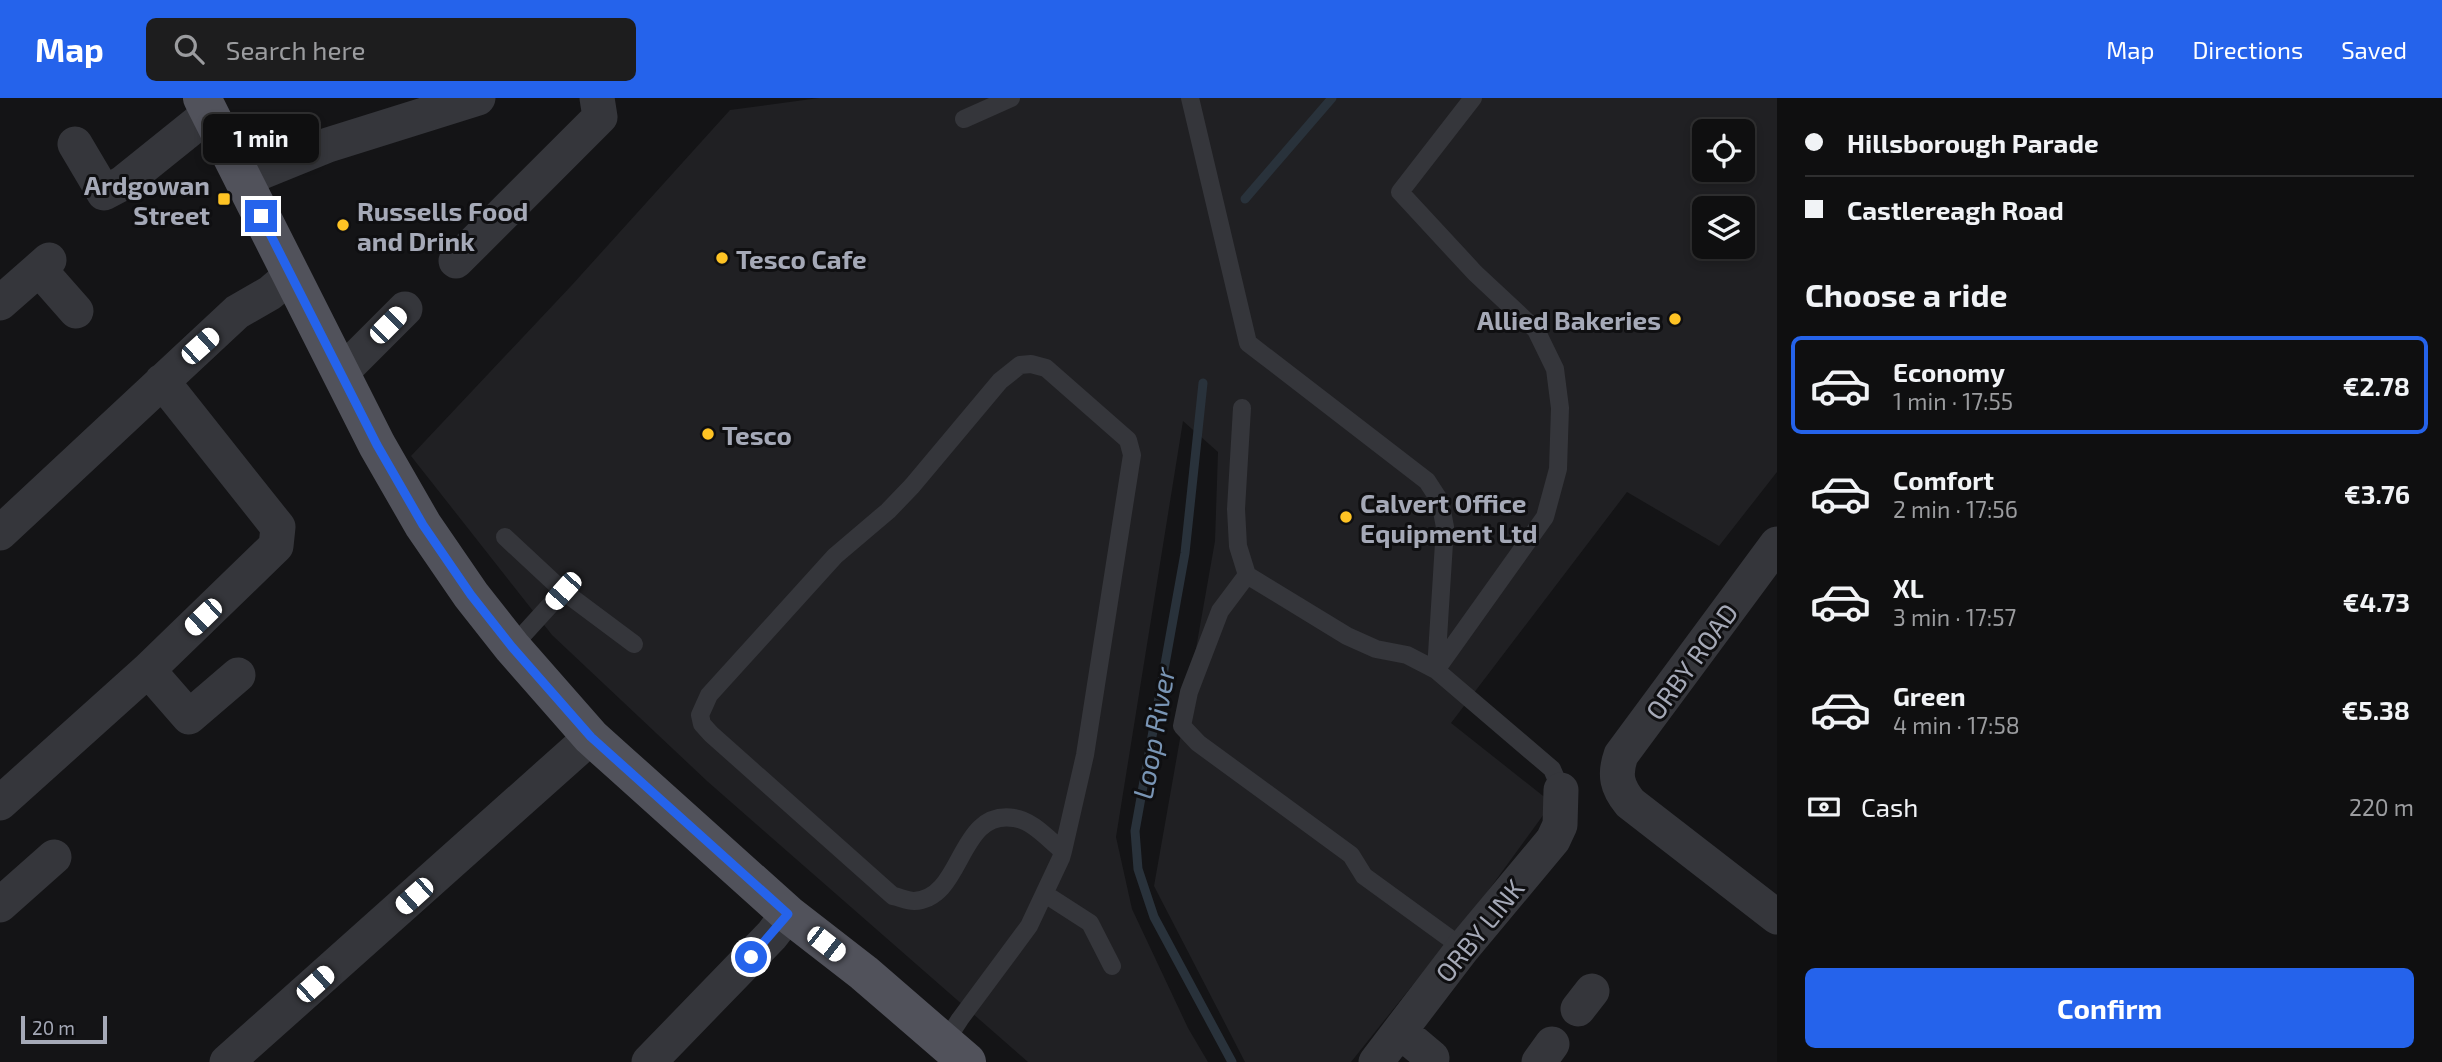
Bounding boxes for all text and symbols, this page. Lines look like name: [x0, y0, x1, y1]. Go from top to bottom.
search box: [146, 18, 636, 81]
text: Map: [35, 29, 104, 69]
icon: search: [170, 30, 208, 68]
text: Search here: [226, 34, 365, 65]
text: Map: [2106, 35, 2154, 64]
text: Directions: [2192, 35, 2303, 64]
text: Saved: [2341, 35, 2407, 64]
callout: 1 min: [203, 115, 319, 164]
map controls: [1692, 119, 1755, 259]
button: locate: [1692, 119, 1755, 182]
text: 1 min: [233, 124, 289, 152]
text: Hillsborough Parade: [1847, 127, 2099, 158]
place label: Ardgowan Street: [84, 169, 210, 230]
marker: Ardgowan Street: [216, 191, 232, 207]
text: Castlereagh Road: [1847, 194, 2064, 225]
place label: Russells Food and Drink: [357, 195, 528, 256]
button: layers: [1692, 196, 1755, 259]
route end: [245, 200, 277, 232]
marker: Russells Food and Drink: [335, 217, 351, 233]
place label: Tesco Cafe: [736, 243, 867, 274]
marker: Tesco Cafe: [714, 250, 730, 266]
text: Choose a ride: [1805, 275, 2008, 313]
car: [366, 303, 411, 347]
place label: Allied Bakeries: [1477, 304, 1661, 335]
marker: Allied Bakeries: [1667, 311, 1683, 327]
car: [178, 324, 223, 368]
icon: car: [1809, 354, 1872, 417]
text: Economy: [1893, 356, 2005, 387]
text: €2.78: [2343, 370, 2410, 401]
text: 1 min · 17:55: [1893, 387, 2013, 415]
place label: Tesco: [722, 419, 792, 450]
marker: Tesco: [700, 426, 716, 442]
icon: car: [1809, 462, 1872, 525]
text: Comfort: [1893, 464, 1994, 495]
text: €3.76: [2344, 478, 2410, 509]
place label: Calvert Office Equipment Ltd: [1360, 487, 1538, 548]
text: 2 min · 17:56: [1893, 495, 2018, 523]
marker: Calvert Office Equipment Ltd: [1338, 509, 1354, 525]
car: [542, 568, 585, 614]
icon: car: [1809, 570, 1872, 633]
text: XL: [1893, 572, 1924, 603]
text: €4.73: [2343, 586, 2410, 617]
car: [181, 595, 226, 639]
street label: ORBY ROAD: [1639, 597, 1743, 725]
text: 3 min · 17:57: [1893, 603, 2016, 631]
water label: Loop River: [1125, 664, 1181, 802]
icon: car: [1809, 678, 1872, 741]
text: Green: [1893, 680, 1966, 711]
text: €5.38: [2342, 694, 2410, 725]
text: 4 min · 17:58: [1893, 711, 2020, 739]
icon: cash: [1805, 788, 1843, 826]
text: Cash: [1861, 791, 1918, 822]
text: 220 m: [2349, 793, 2414, 821]
street label: ORBY LINK: [1428, 872, 1530, 988]
car: [392, 874, 437, 918]
car: [803, 923, 850, 965]
route start: [735, 941, 767, 973]
car: [293, 962, 338, 1006]
button: Confirm: [1805, 968, 2414, 1048]
scale bar: [21, 1013, 107, 1045]
text: 20 m: [32, 1016, 75, 1039]

